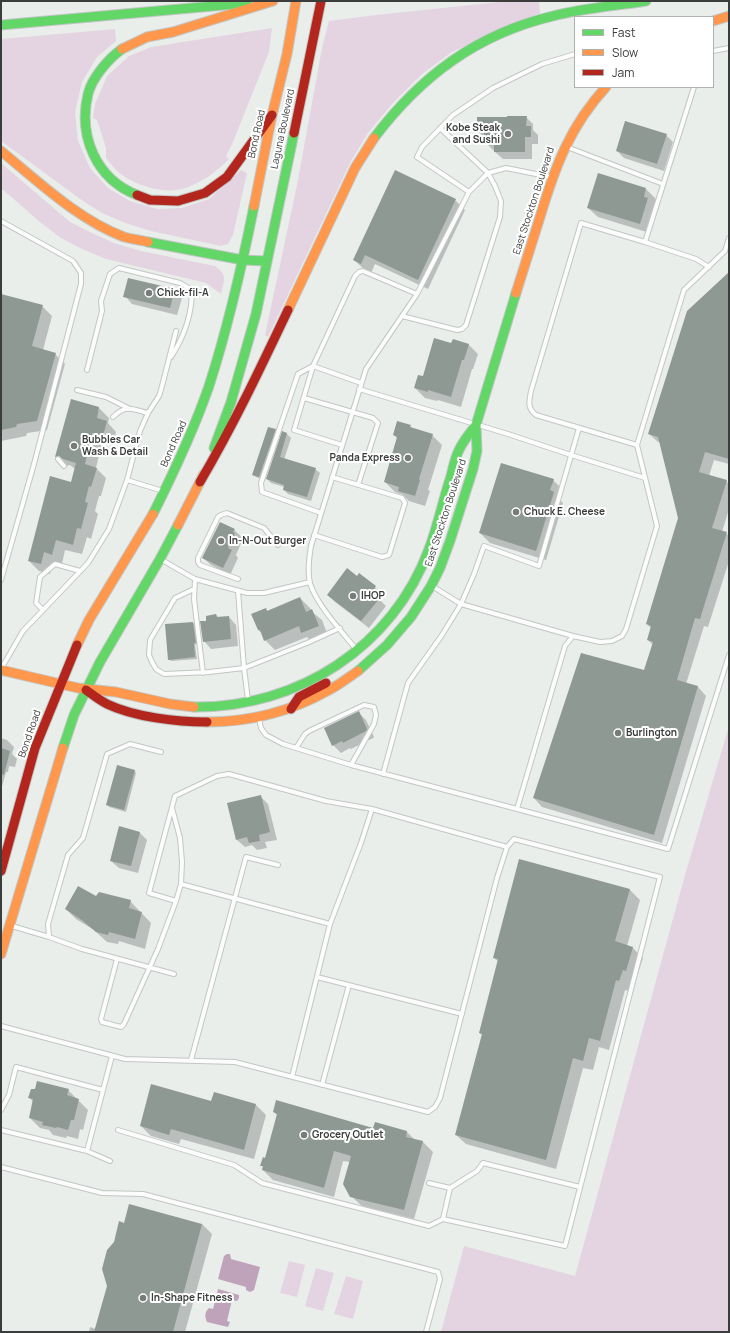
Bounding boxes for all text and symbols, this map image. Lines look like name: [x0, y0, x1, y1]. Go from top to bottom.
legend: [574, 16, 714, 88]
text: Fast: [612, 24, 636, 41]
text: Slow: [612, 44, 638, 61]
text: Jam: [612, 64, 634, 81]
street label: Laguna Boulevard: [269, 88, 297, 170]
street label: Bond Road: [246, 109, 268, 159]
place label: Kobe Steak and Sushi: [446, 122, 500, 146]
marker: Kobe Steak and Sushi: [503, 129, 513, 139]
street label: East Stockton Boulevard: [511, 146, 557, 256]
place label: Chick-fil-A: [157, 287, 209, 299]
marker: Chick-fil-A: [144, 288, 154, 298]
street label: Bond Road: [158, 419, 190, 469]
place label: Bubbles Car Wash & Detail: [82, 434, 148, 458]
marker: Bubbles Car Wash & Detail: [69, 441, 79, 451]
place label: Panda Express: [330, 452, 400, 464]
marker: Panda Express: [403, 453, 413, 463]
street label: East Stockton Boulevard: [423, 458, 469, 568]
place label: Chuck E. Cheese: [524, 506, 605, 518]
marker: Chuck E. Cheese: [511, 507, 521, 517]
place label: In-N-Out Burger: [229, 535, 306, 547]
marker: In-N-Out Burger: [216, 536, 226, 546]
place label: IHOP: [361, 590, 385, 602]
marker: IHOP: [348, 591, 358, 601]
street label: Bond Road: [16, 709, 44, 759]
place label: Burlington: [626, 727, 677, 739]
marker: Burlington: [613, 728, 623, 738]
place label: Grocery Outlet: [312, 1129, 384, 1141]
marker: Grocery Outlet: [299, 1130, 309, 1140]
place label: In-Shape Fitness: [151, 1292, 232, 1304]
marker: In-Shape Fitness: [138, 1293, 148, 1303]

